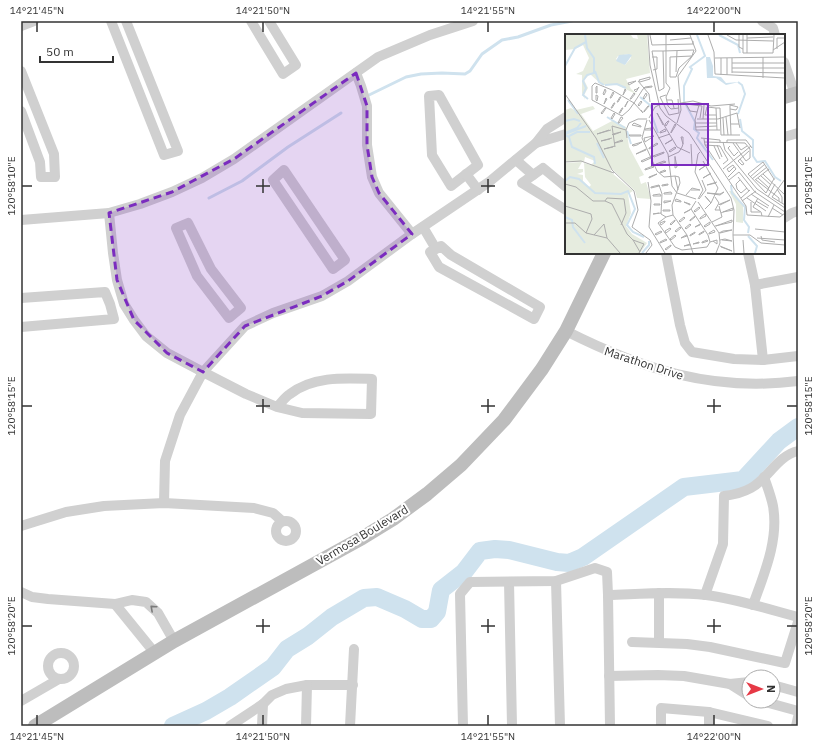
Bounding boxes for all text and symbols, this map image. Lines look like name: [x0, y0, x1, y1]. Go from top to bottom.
text: 14°21'45"N: [10, 4, 64, 17]
text: 14°21'50"N: [236, 4, 290, 17]
text: 14°21'55"N: [461, 4, 515, 17]
text: 14°22'00"N: [687, 4, 741, 17]
inset map: [565, 34, 785, 254]
scale bar: [40, 38, 113, 64]
text: 50 m: [46, 44, 74, 59]
text: 120°58'10"E: [5, 156, 18, 216]
text: 120°58'10"E: [802, 156, 815, 216]
street label: Marathon Drive: [603, 343, 686, 383]
text: 120°58'15"E: [5, 376, 18, 436]
text: 120°58'15"E: [802, 376, 815, 436]
street label: Vermosa Boulevard: [313, 502, 411, 568]
text: 120°58'20"E: [5, 596, 18, 656]
text: 120°58'20"E: [802, 596, 815, 656]
one-way arrow: [150, 606, 158, 613]
north arrow: [741, 669, 781, 709]
text: N: [764, 685, 778, 693]
text: 14°21'45"N: [10, 730, 64, 743]
text: 14°21'50"N: [236, 730, 290, 743]
text: 14°21'55"N: [461, 730, 515, 743]
text: 14°22'00"N: [687, 730, 741, 743]

